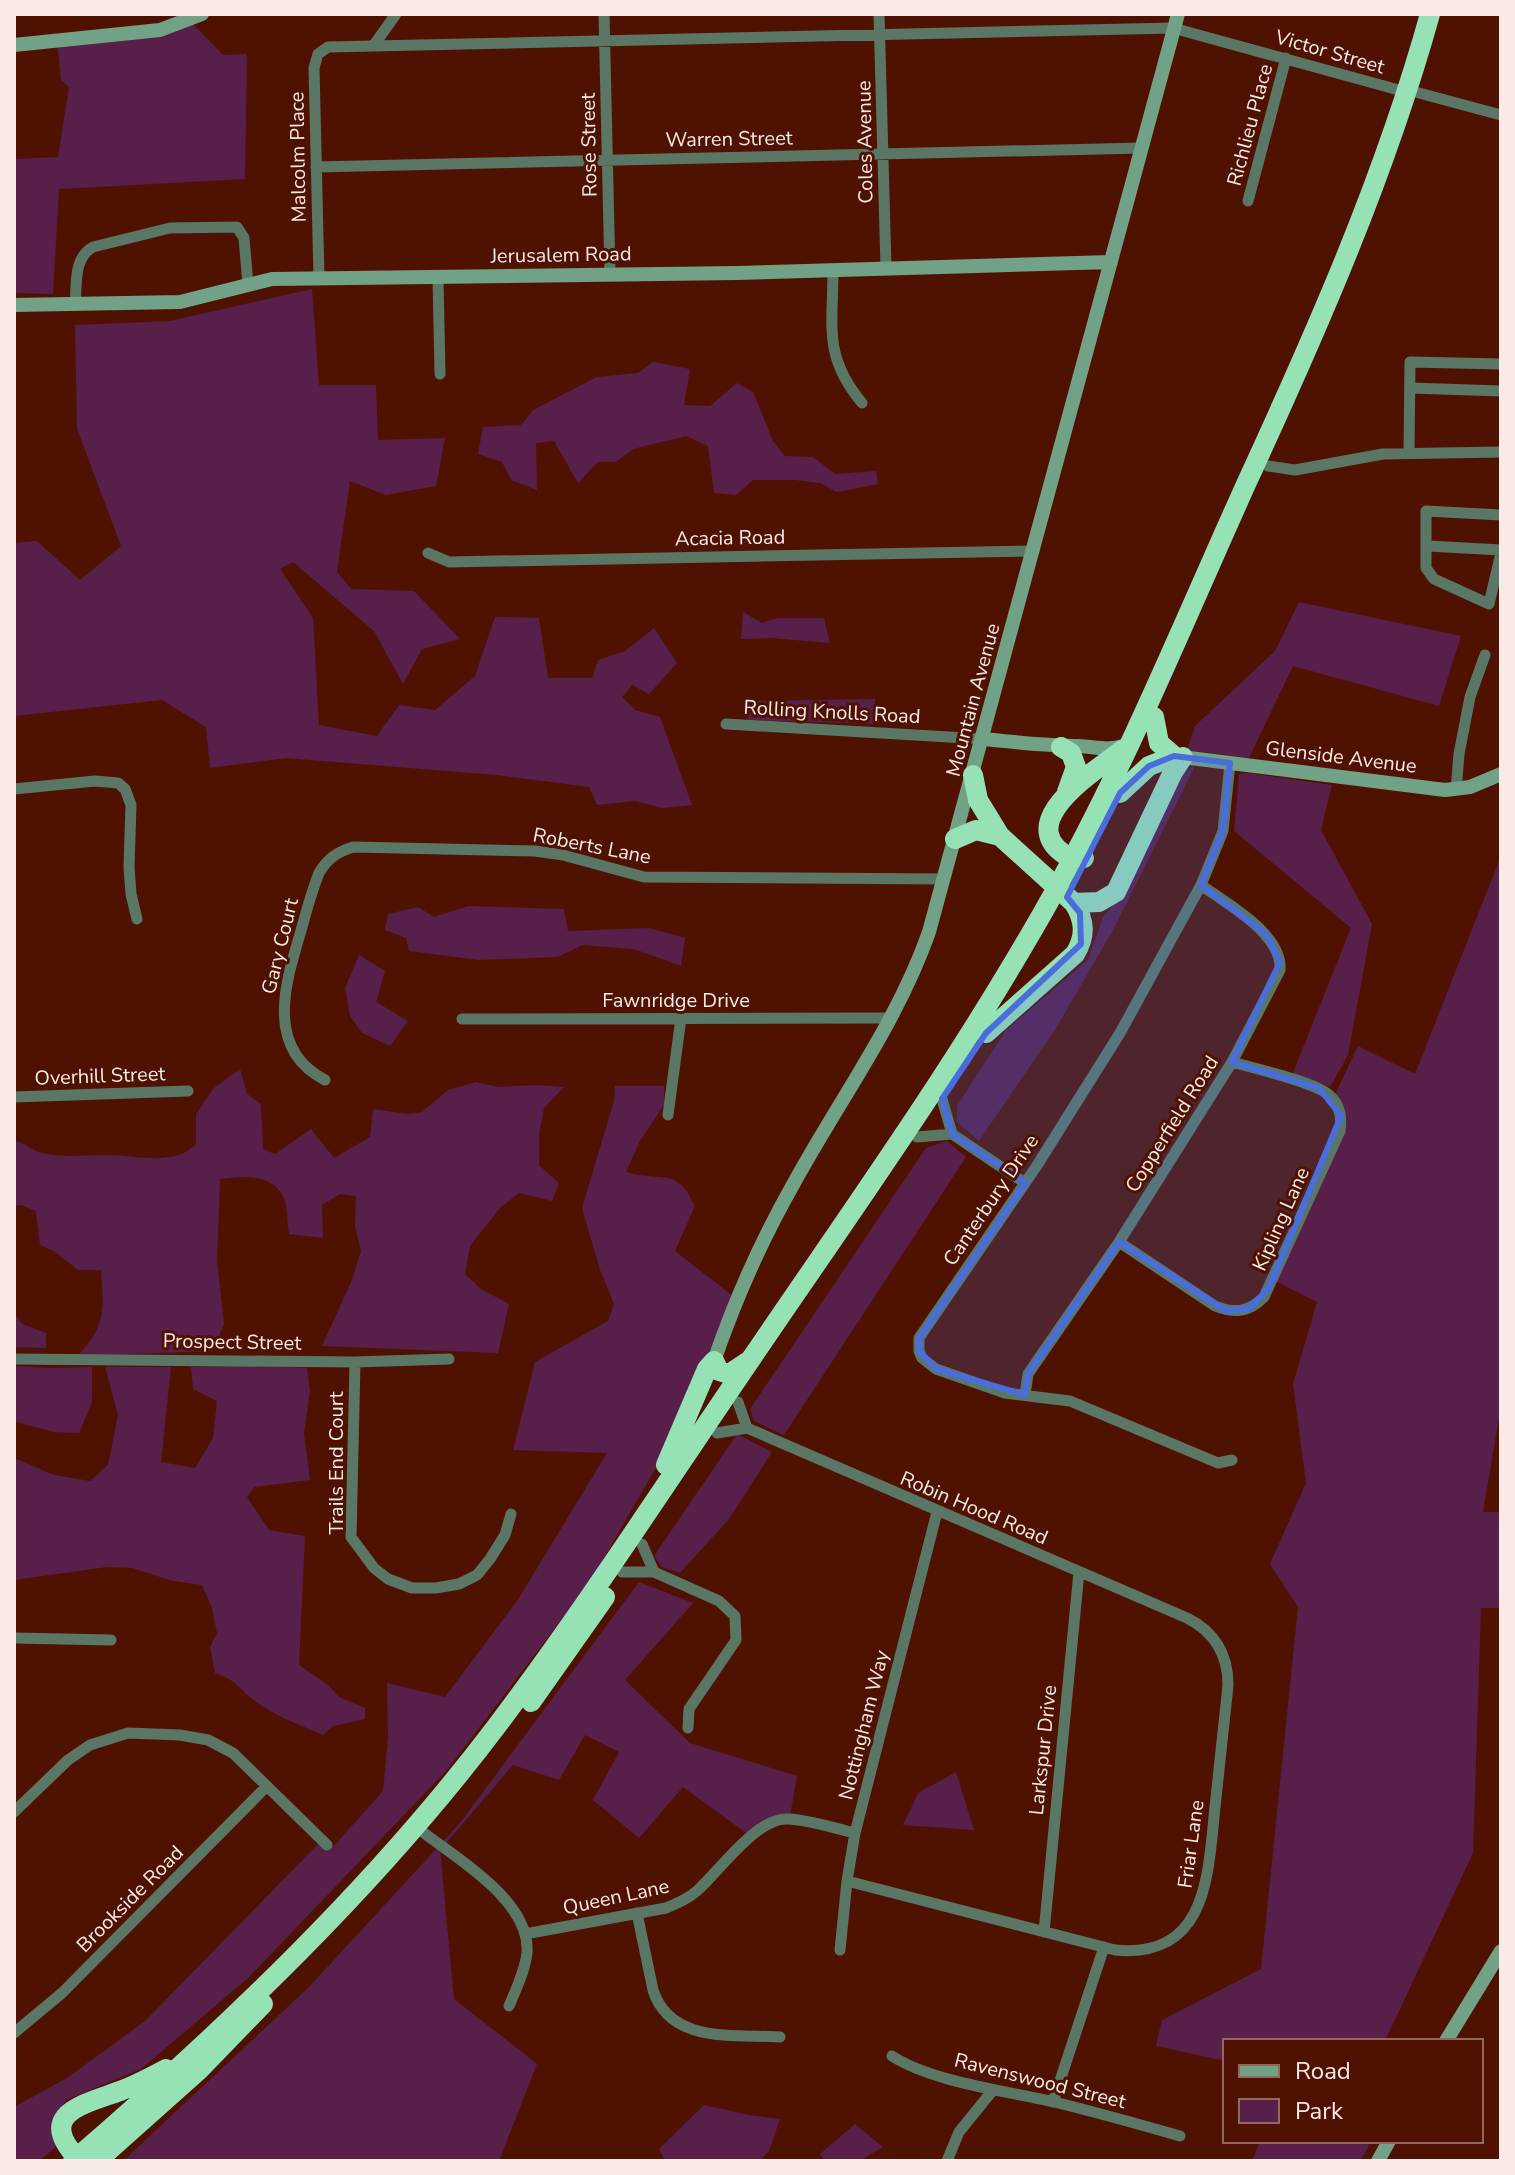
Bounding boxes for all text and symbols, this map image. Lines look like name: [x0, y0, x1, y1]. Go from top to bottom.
street label: Victor Street: [1271, 23, 1389, 81]
street label: Richlieu Place: [1221, 61, 1279, 189]
street label: Coles Avenue: [850, 80, 880, 204]
street label: Malcolm Place: [283, 91, 313, 223]
street label: Rose Street: [575, 92, 603, 197]
street label: Warren Street: [665, 124, 794, 154]
street label: Jerusalem Road: [489, 240, 632, 270]
street label: Acacia Road: [675, 524, 785, 552]
street label: Mountain Avenue: [940, 620, 1006, 780]
street label: Rolling Knolls Road: [743, 694, 921, 730]
street label: Glenside Avenue: [1264, 734, 1418, 780]
street label: Roberts Lane: [531, 821, 653, 871]
street label: Gary Court: [255, 894, 305, 997]
street label: Fawnridge Drive: [602, 987, 750, 1014]
street label: Copperfield Road: [1119, 1050, 1225, 1198]
street label: Overhill Street: [34, 1060, 167, 1092]
street label: Canterbury Drive: [937, 1129, 1045, 1271]
street label: Kipling Lane: [1246, 1163, 1316, 1275]
street label: Prospect Street: [163, 1327, 302, 1357]
street label: Trails End Court: [323, 1391, 350, 1535]
street label: Robin Hood Road: [896, 1465, 1052, 1551]
street label: Nottingham Way: [832, 1647, 896, 1803]
street label: Larkspur Drive: [1023, 1684, 1063, 1816]
street label: Friar Lane: [1171, 1798, 1211, 1890]
street label: Brookside Road: [71, 1840, 189, 1958]
street label: Queen Lane: [560, 1873, 672, 1921]
legend: [1223, 2039, 1483, 2143]
street label: Ravenswood Street: [951, 2047, 1129, 2116]
text: Road: [1295, 2055, 1351, 2087]
text: Park: [1295, 2095, 1344, 2127]

